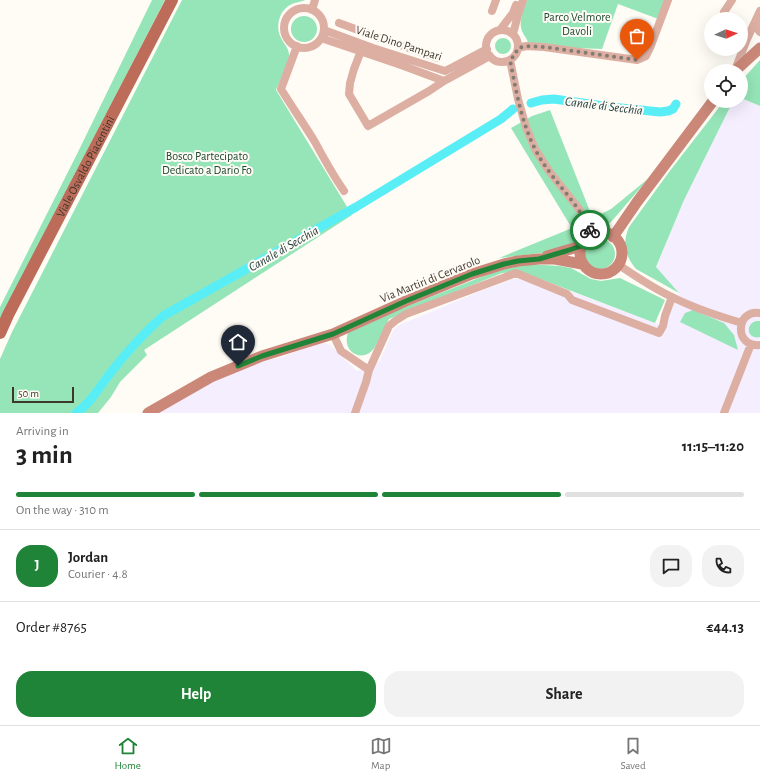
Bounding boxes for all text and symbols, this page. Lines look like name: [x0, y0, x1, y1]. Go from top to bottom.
park label: Parco Velmore Davoli: [543, 11, 611, 37]
north arrow: [704, 12, 748, 56]
map controls: [704, 12, 748, 108]
pin: [620, 19, 654, 60]
street label: Viale Dino Pampari: [354, 23, 444, 63]
icon: bag: [626, 25, 648, 47]
button: locate: [704, 64, 748, 108]
water label: Canale di Secchia: [564, 95, 644, 118]
street label: Viale Osvaldo Piacentini: [54, 114, 116, 219]
park label: Bosco Partecipato Dedicato a Dario Fo: [162, 150, 252, 176]
courier: [570, 210, 610, 250]
icon: bike: [579, 219, 601, 241]
water label: Canale di Secchia: [247, 224, 321, 274]
street label: Via Martiri di Cervarolo: [378, 253, 482, 305]
pin: [221, 325, 255, 366]
icon: home: [227, 331, 249, 353]
scale bar: [12, 385, 74, 404]
text: 50 m: [18, 388, 39, 399]
text: Arriving in: [16, 425, 69, 438]
text: 11:15–11:20: [682, 439, 744, 454]
text: 3 min: [16, 442, 73, 468]
text: On the way · 310 m: [16, 504, 109, 517]
button: chat: [650, 545, 692, 587]
button: phone: [702, 545, 744, 587]
text: Jordan: [68, 550, 108, 565]
text: J: [34, 558, 40, 573]
text: Courier · 4.8: [68, 568, 128, 581]
text: Order #8765: [16, 620, 87, 635]
text: €44.13: [707, 620, 744, 635]
button: Help: [16, 671, 376, 717]
button: Share: [384, 671, 744, 717]
tab: Home: [114, 735, 141, 772]
tab: Map: [370, 735, 392, 772]
tab: Saved: [620, 735, 646, 772]

